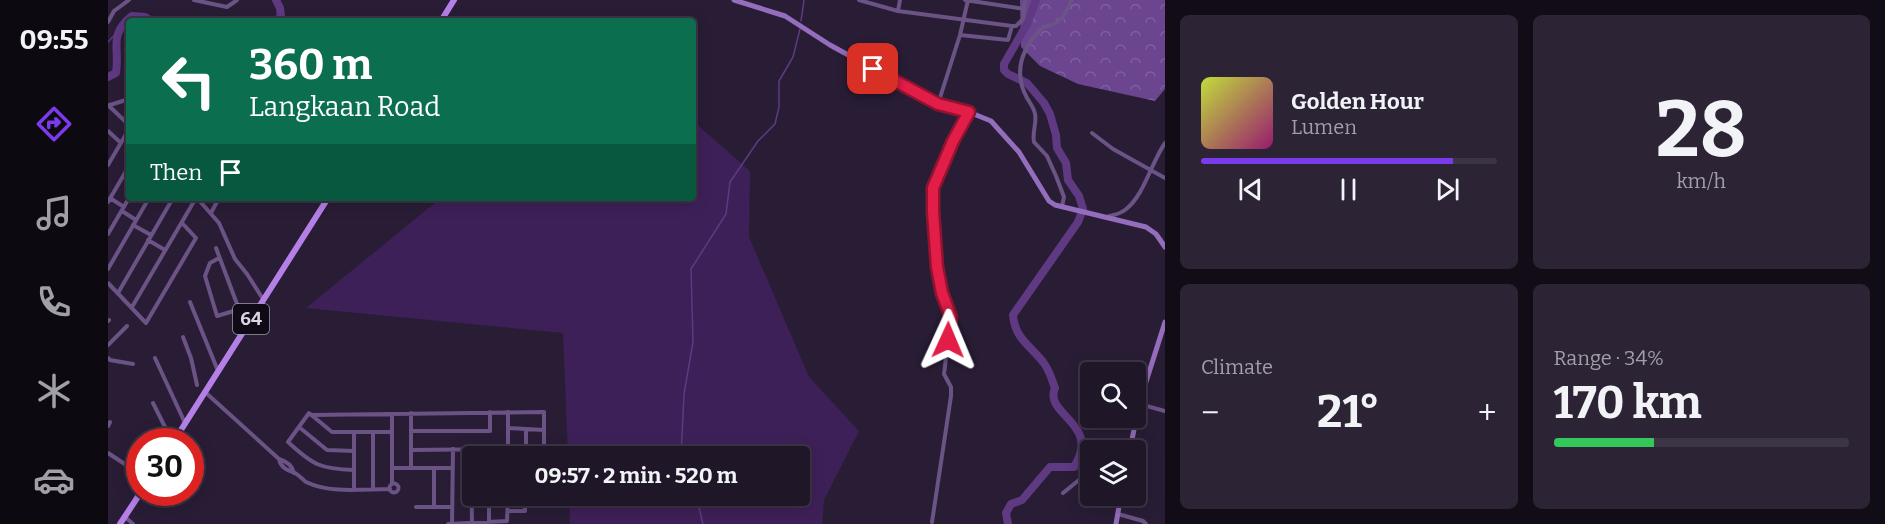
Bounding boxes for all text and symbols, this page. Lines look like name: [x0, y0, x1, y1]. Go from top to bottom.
text: 09:55: [20, 24, 88, 56]
text: 360 m: [249, 40, 372, 90]
icon: left: [150, 42, 228, 120]
pin: [847, 43, 898, 94]
icon: arrive: [856, 52, 889, 85]
text: 28: [1656, 83, 1747, 177]
text: Golden Hour: [1291, 88, 1424, 115]
text: Langkaan Road: [249, 91, 440, 123]
icon: directions: [33, 103, 75, 145]
text: Lumen: [1291, 115, 1357, 139]
icon: arrive: [214, 156, 247, 189]
text: Then: [150, 159, 202, 186]
text: km/h: [1677, 169, 1726, 193]
icon: previous: [1234, 173, 1267, 206]
icon: pause: [1332, 173, 1365, 206]
icon: next: [1431, 173, 1464, 206]
icon: music: [33, 192, 75, 234]
icon: phone: [33, 281, 75, 323]
road number: 64: [233, 304, 269, 334]
position arrow: [916, 308, 980, 372]
text: Range · 34%: [1554, 346, 1664, 370]
text: Climate: [1201, 355, 1273, 379]
map controls: [1080, 362, 1146, 506]
button: search: [1080, 362, 1146, 428]
icon: climate: [33, 370, 75, 412]
text: 170 km: [1554, 376, 1702, 430]
text: 21°: [1317, 385, 1380, 439]
text: −: [1201, 393, 1219, 433]
text: +: [1478, 393, 1497, 433]
speed limit sign: 30: [126, 428, 204, 506]
button: layers: [1080, 440, 1146, 506]
icon: car: [33, 459, 75, 501]
text: 09:57 · 2 min · 520 m: [534, 462, 738, 489]

